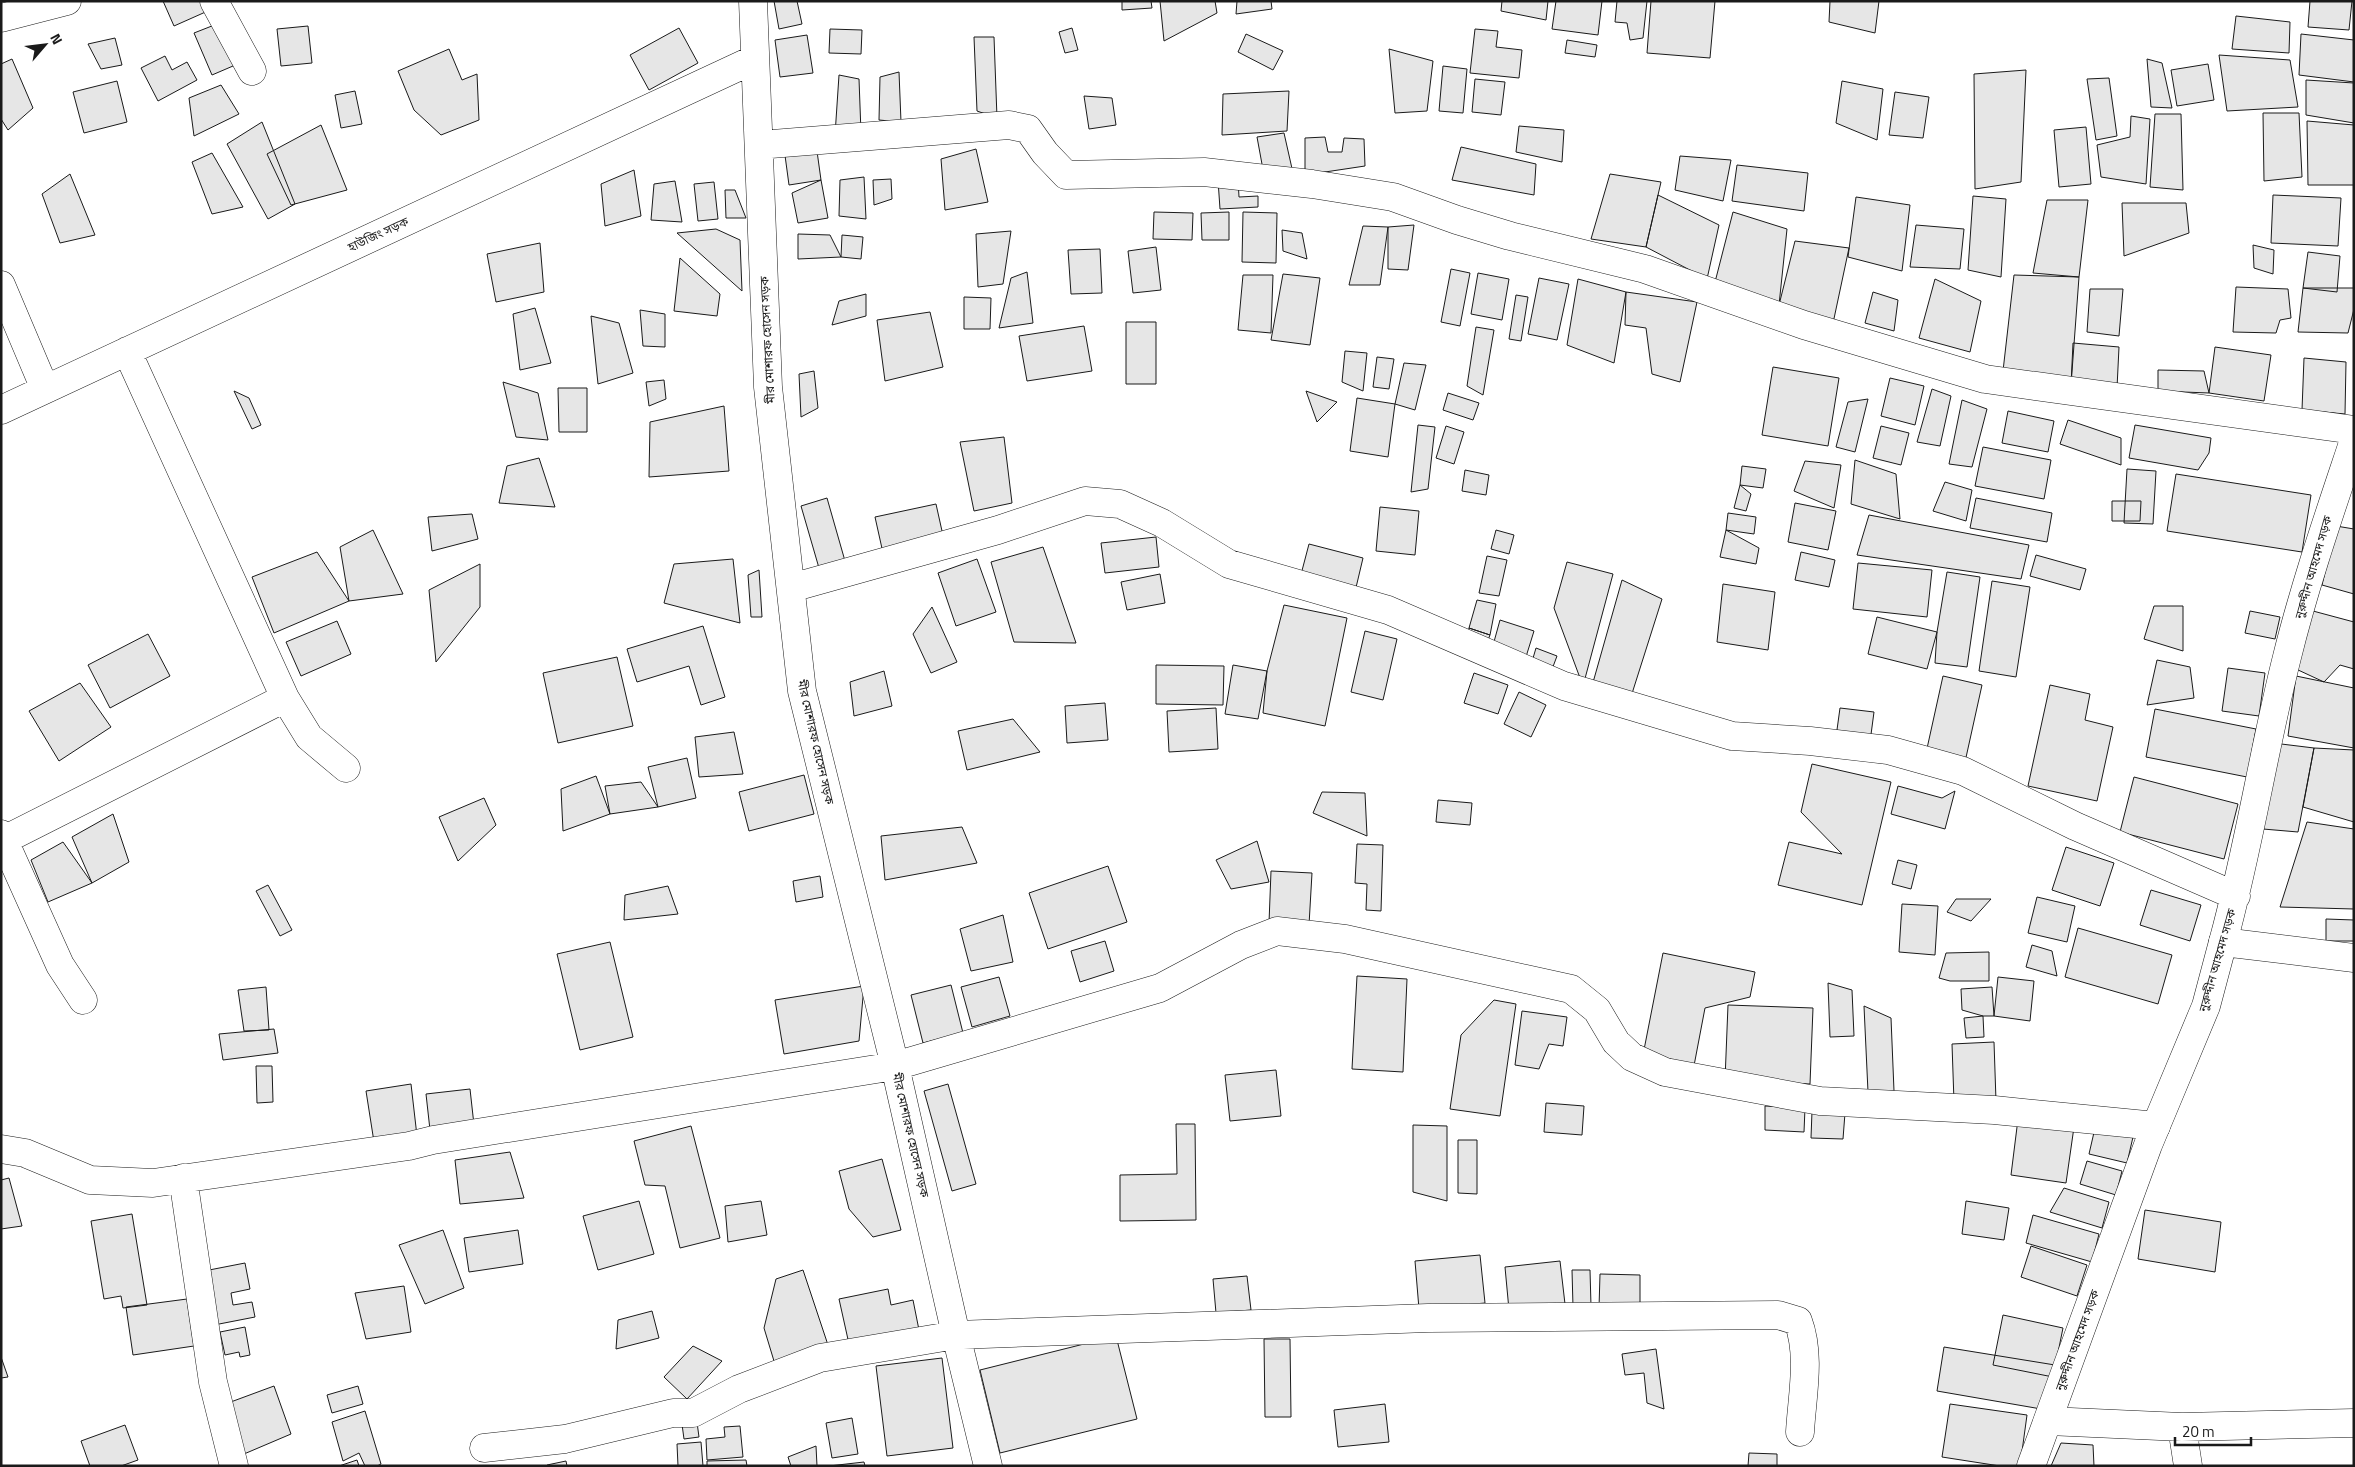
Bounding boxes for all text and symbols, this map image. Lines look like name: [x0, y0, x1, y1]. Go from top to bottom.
north arrow: [20, 20, 70, 70]
text: N: [45, 29, 68, 48]
street label: হাউজিং সড়ক: [343, 211, 412, 257]
street label: মীর মোশারফ হোসেন সড়ক: [754, 275, 780, 405]
street label: নুরুদ্দীন আহমেদ সড়ক: [2289, 513, 2337, 622]
street label: মীর মোশারফ হোসেন সড়ক: [792, 677, 840, 807]
street label: নুরুদ্দীন আহমেদ সড়ক: [2193, 906, 2241, 1015]
street label: মীর মোশারফ হোসেন সড়ক: [887, 1070, 935, 1200]
street label: নুরুদ্দীন আহমেদ সড়ক: [2050, 1286, 2104, 1394]
scale bar: [2175, 1414, 2251, 1446]
text: 20 m: [2182, 1420, 2215, 1443]

